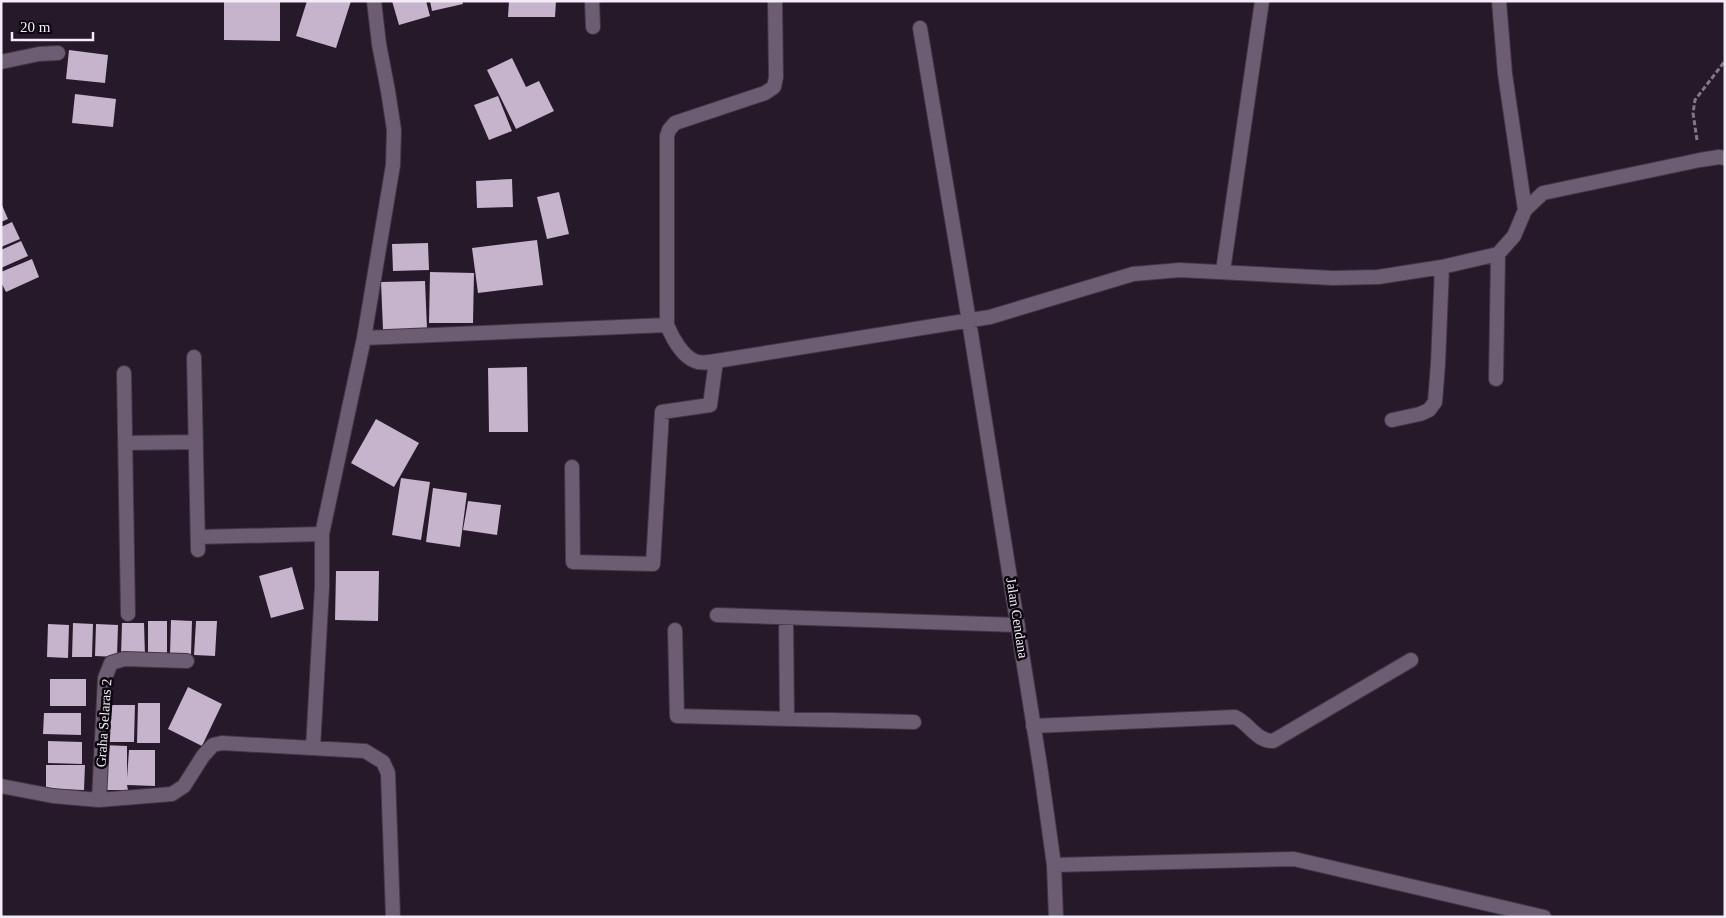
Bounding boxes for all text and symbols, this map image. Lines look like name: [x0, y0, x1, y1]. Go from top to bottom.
scale bar: [12, 10, 94, 42]
text: 20 m: [20, 19, 51, 35]
street label: Jalan Cendana: [1003, 577, 1031, 660]
street label: Graha Selaras 2: [93, 678, 115, 768]

